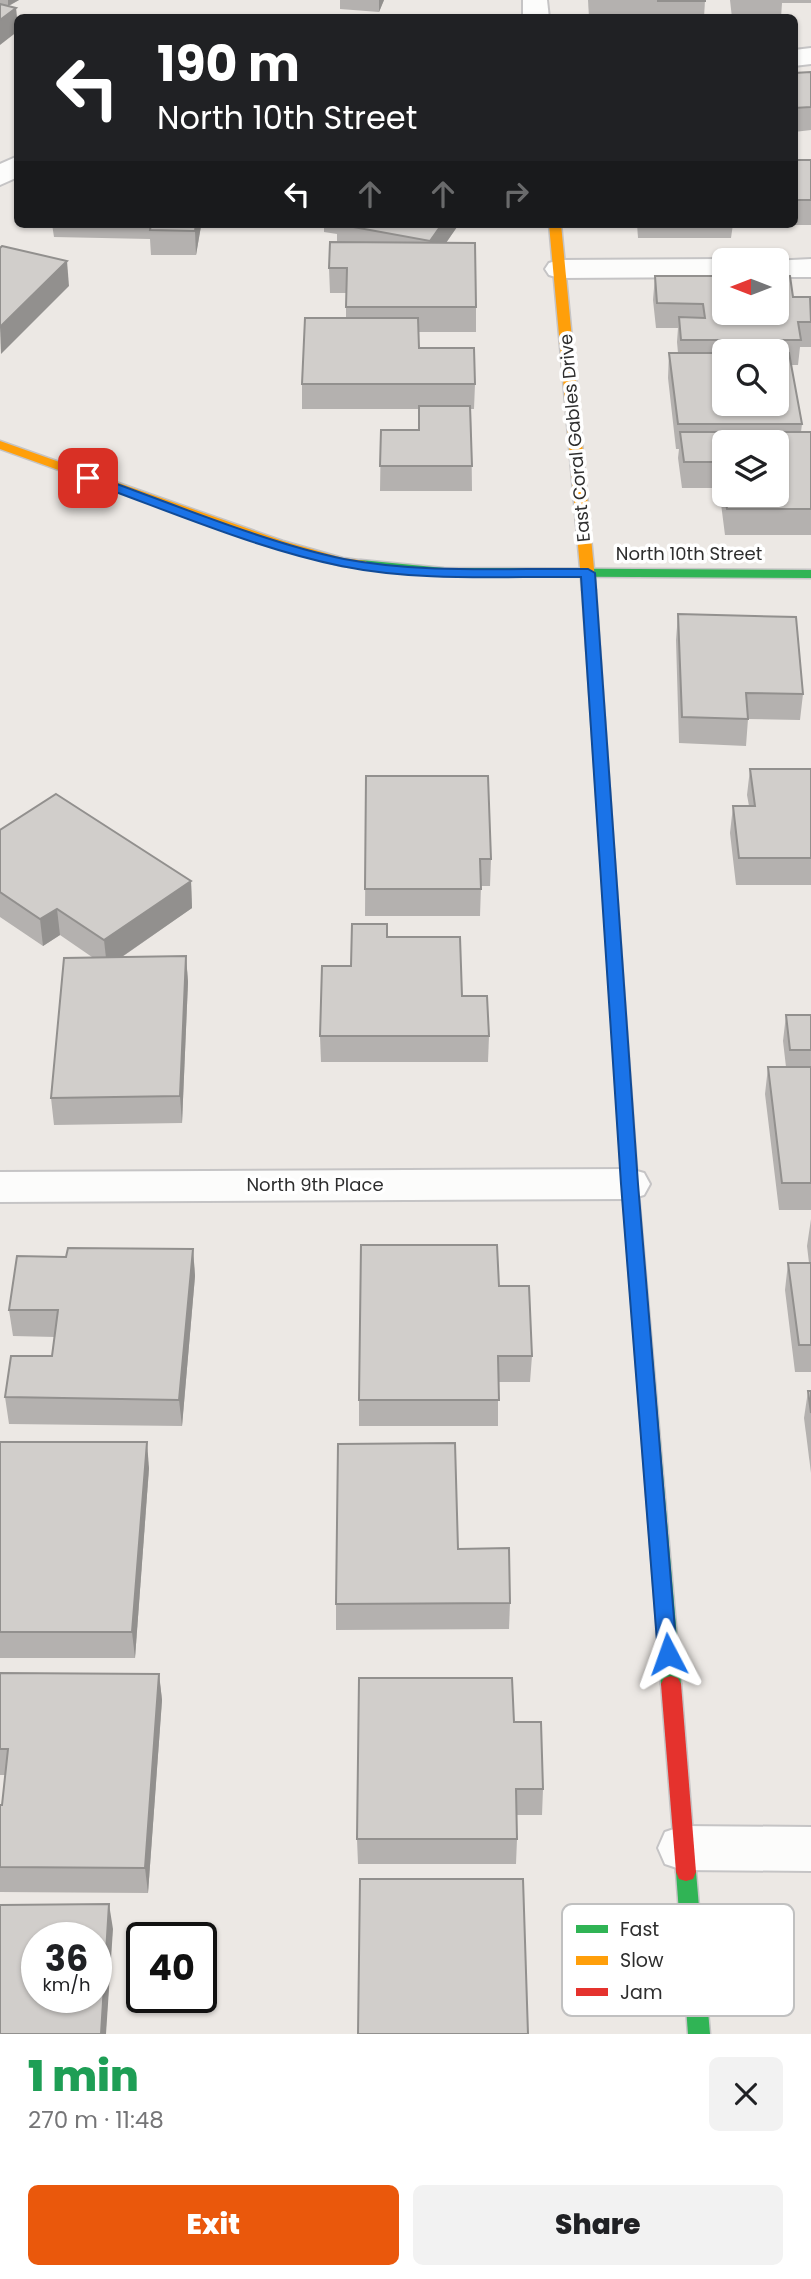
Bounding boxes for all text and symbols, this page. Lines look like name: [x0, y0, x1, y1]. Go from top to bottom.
text: 190 m: [157, 30, 300, 98]
icon: left: [42, 42, 133, 133]
text: North 10th Street: [157, 95, 417, 140]
icon: left: [278, 175, 316, 213]
icon: ahead: [351, 175, 389, 213]
icon: ahead: [424, 175, 462, 213]
icon: right: [497, 175, 535, 213]
north arrow: [712, 248, 789, 326]
map controls: [712, 248, 789, 507]
street label: East Coral Gables Drive: [553, 333, 596, 543]
button: search: [712, 339, 789, 416]
button: layers: [712, 430, 789, 507]
pin: [58, 448, 118, 508]
icon: arrive: [69, 459, 107, 497]
street label: North 10th Street: [616, 541, 762, 566]
street label: North 9th Place: [246, 1172, 384, 1197]
position arrow: [631, 1617, 705, 1691]
legend: [562, 1904, 794, 2016]
text: Fast: [620, 1916, 659, 1943]
speed limit sign: 40: [126, 1922, 217, 2013]
text: 36: [45, 1934, 88, 1983]
text: Slow: [620, 1947, 664, 1974]
text: km/h: [43, 1972, 90, 1997]
text: Jam: [620, 1979, 662, 2006]
text: 1 min: [28, 2047, 139, 2106]
button: close: [709, 2057, 783, 2131]
text: 270 m · 11:48: [28, 2104, 164, 2136]
button: Exit: [28, 2185, 399, 2265]
button: Share: [413, 2185, 783, 2265]

